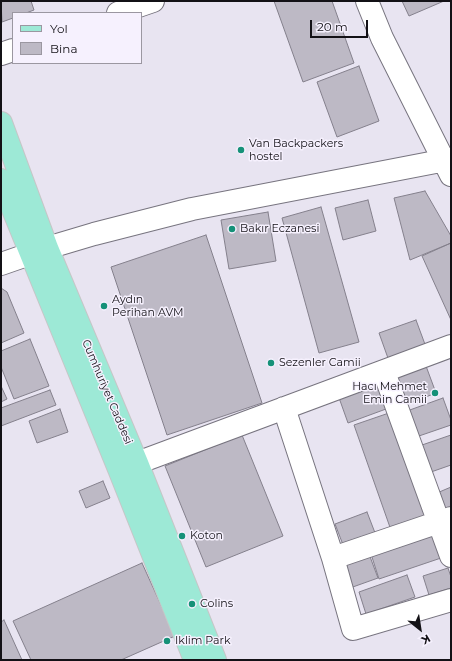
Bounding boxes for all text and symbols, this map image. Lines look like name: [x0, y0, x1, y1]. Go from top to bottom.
legend: [12, 12, 142, 64]
scale bar: [312, 12, 370, 38]
text: 20 m: [317, 19, 348, 34]
text: Yol: [50, 21, 68, 36]
text: Bina: [50, 41, 77, 56]
place label: Van Backpackers hostel: [249, 137, 343, 163]
marker: Van Backpackers hostel: [236, 145, 246, 155]
place label: Bakır Eczanesi: [240, 222, 319, 236]
marker: Bakır Eczanesi: [227, 224, 237, 234]
place label: Aydın Perihan AVM: [112, 293, 183, 319]
marker: Aydın Perihan AVM: [99, 301, 109, 311]
street label: Cumhuriyet Caddesi: [79, 338, 135, 446]
place label: Sezenler Camii: [279, 356, 361, 370]
marker: Sezenler Camii: [266, 358, 276, 368]
place label: Hacı Mehmet Emin Camii: [352, 380, 427, 406]
marker: Hacı Mehmet Emin Camii: [430, 388, 440, 398]
place label: Koton: [190, 529, 223, 543]
marker: Koton: [177, 531, 187, 541]
place label: Colins: [200, 597, 233, 611]
marker: Colins: [187, 599, 197, 609]
north arrow: [400, 609, 440, 649]
text: K: [419, 631, 433, 647]
place label: Iklim Park: [175, 634, 230, 648]
marker: Iklim Park: [162, 636, 172, 646]

